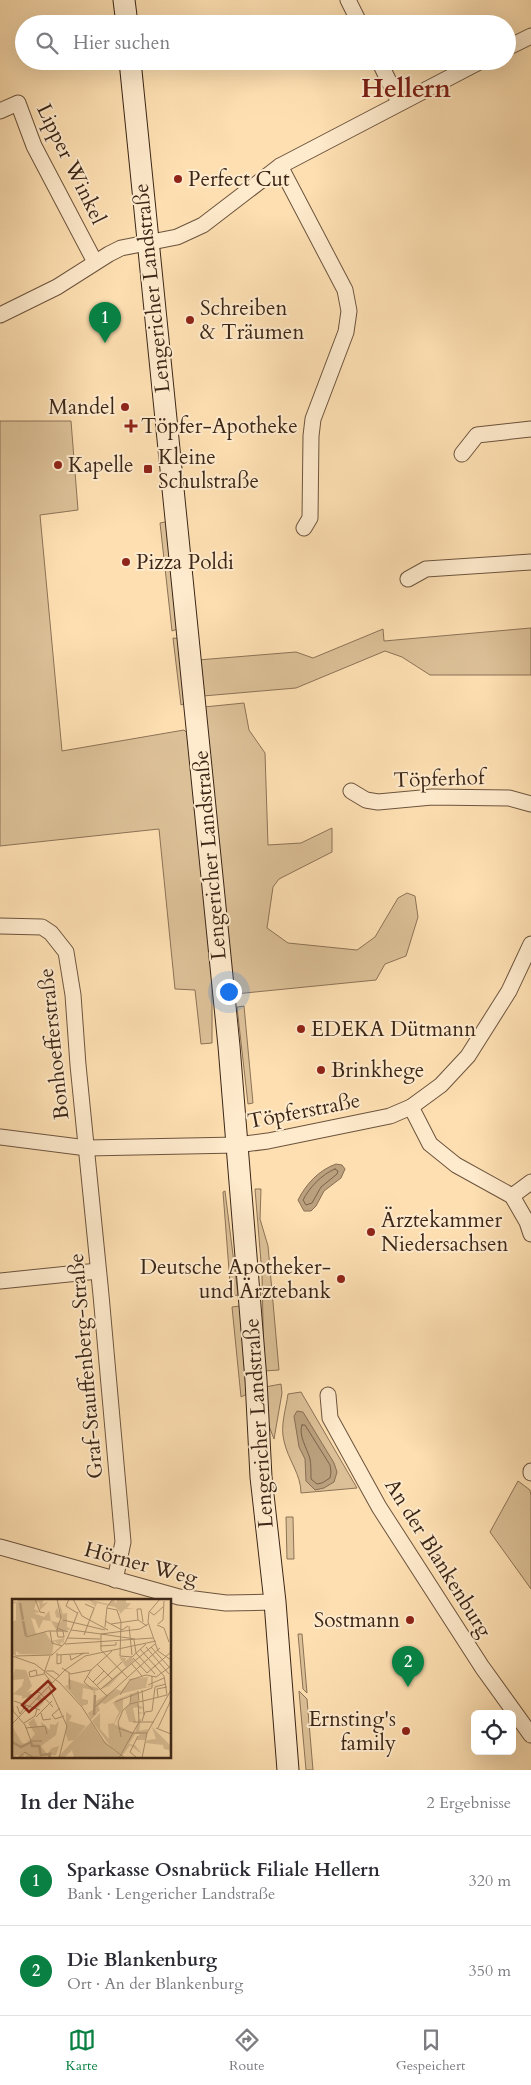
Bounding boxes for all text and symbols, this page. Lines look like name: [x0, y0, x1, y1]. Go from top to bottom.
search box: [15, 15, 516, 70]
icon: search: [33, 29, 61, 57]
text: Hier suchen: [73, 30, 170, 56]
district label: Hellern: [361, 71, 451, 106]
street label: Lipper Winkel: [29, 99, 113, 229]
place label: Perfect Cut: [188, 165, 290, 194]
marker: Perfect Cut: [172, 173, 184, 185]
street label: Lengericher Landstraße: [127, 182, 177, 394]
place label: Schreiben & Träumen: [200, 294, 304, 347]
pin: 1: [89, 302, 121, 343]
marker: Schreiben & Träumen: [184, 314, 196, 326]
place label: Mandel: [48, 393, 115, 422]
marker: Mandel: [119, 401, 131, 413]
place label: Töpfer-Apotheke: [141, 412, 298, 441]
marker: Töpfer-Apotheke: [125, 420, 137, 432]
place label: Kleine Schulstraße: [158, 443, 259, 496]
place label: Kapelle: [68, 451, 134, 480]
marker: Kapelle: [52, 459, 64, 471]
marker: Kleine Schulstraße: [142, 463, 154, 475]
place label: Pizza Poldi: [136, 548, 234, 577]
marker: Pizza Poldi: [120, 556, 132, 568]
street label: Lengericher Landstraße: [186, 749, 234, 961]
street label: Töpferhof: [393, 763, 488, 795]
street label: Bonhoefferstraße: [32, 967, 76, 1121]
your location: [216, 979, 242, 1005]
place label: EDEKA Dütmann: [311, 1015, 476, 1044]
marker: EDEKA Dütmann: [295, 1023, 307, 1035]
place label: Brinkhege: [331, 1056, 424, 1085]
marker: Brinkhege: [315, 1064, 327, 1076]
street label: Töpferstraße: [245, 1086, 363, 1136]
place label: Ärztekammer Niedersachsen: [381, 1206, 508, 1259]
marker: Ärztekammer Niedersachsen: [365, 1226, 377, 1238]
street label: Graf-Stauffenberg-Straße: [62, 1252, 110, 1480]
place label: Deutsche Apotheker- und Ärztebank: [140, 1253, 332, 1306]
marker: Deutsche Apotheker- und Ärztebank: [335, 1273, 347, 1285]
street label: Lengericher Landstraße: [237, 1317, 281, 1529]
street label: An der Blankenburg: [377, 1473, 499, 1643]
street label: Hörner Weg: [81, 1535, 201, 1593]
inset map: [12, 1599, 171, 1758]
place label: Sostmann: [314, 1606, 400, 1635]
marker: Sostmann: [404, 1614, 416, 1626]
pin: 2: [392, 1646, 424, 1687]
place label: Ernsting's family: [308, 1705, 396, 1758]
map controls: [471, 1710, 516, 1755]
button: locate: [471, 1710, 516, 1755]
marker: Ernsting's family: [400, 1725, 412, 1737]
text: In der Nähe: [20, 1788, 135, 1817]
text: 2 Ergebnisse: [426, 1792, 511, 1814]
text: Sparkasse Osnabrück Filiale Hellern: [67, 1857, 380, 1883]
text: 1: [32, 1870, 40, 1892]
text: 320 m: [469, 1870, 511, 1892]
text: Bank · Lengericher Landstraße: [67, 1883, 275, 1905]
text: Die Blankenburg: [67, 1947, 217, 1973]
text: 2: [32, 1960, 40, 1982]
text: 350 m: [469, 1960, 511, 1982]
text: Ort · An der Blankenburg: [67, 1973, 243, 1995]
tab: Karte: [66, 2026, 98, 2075]
tab: Route: [229, 2026, 265, 2075]
tab: Gespeichert: [396, 2026, 465, 2075]

